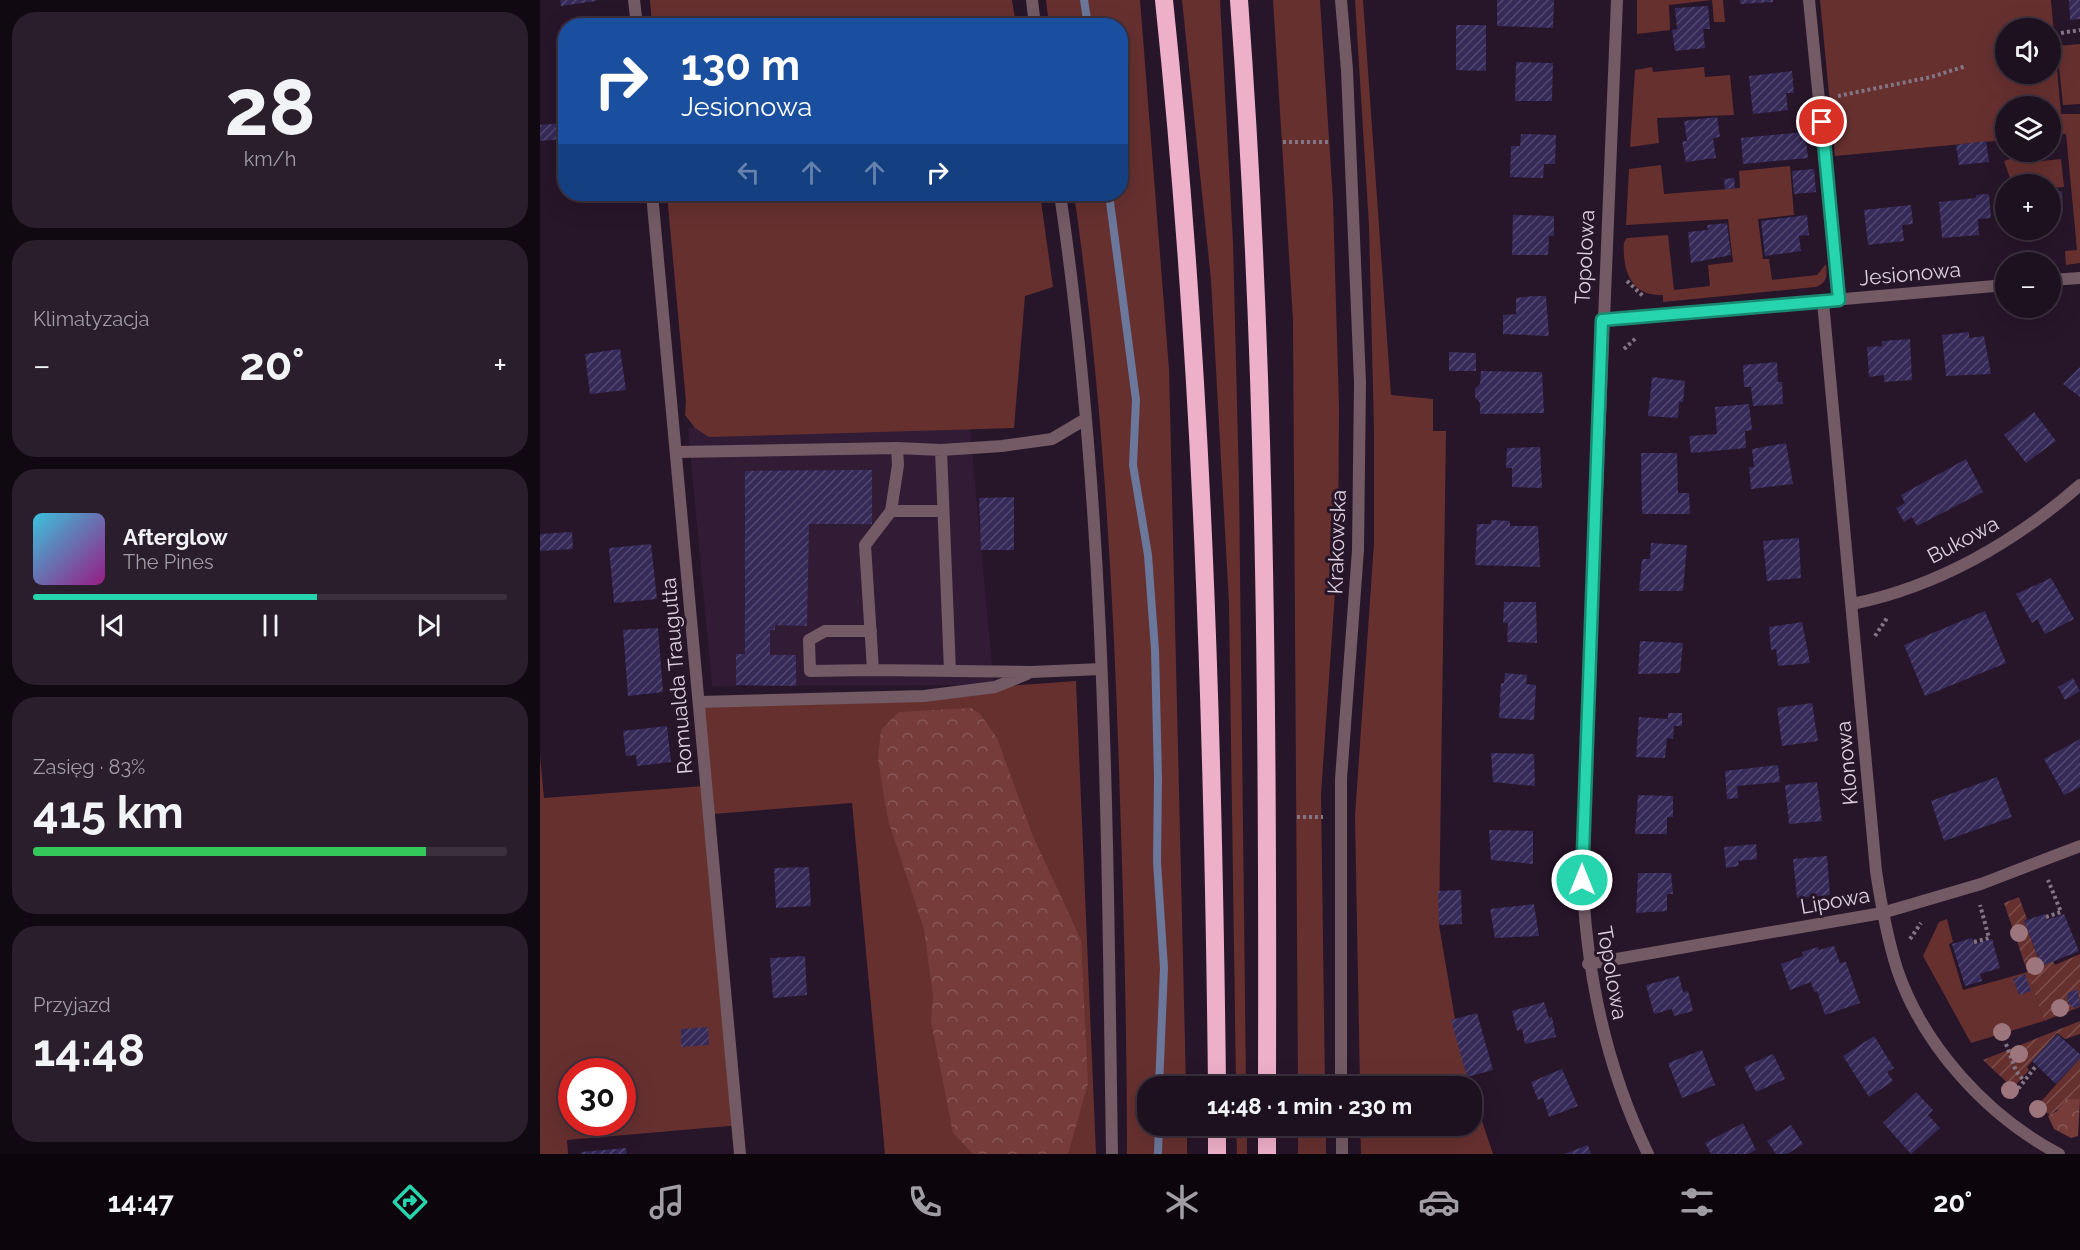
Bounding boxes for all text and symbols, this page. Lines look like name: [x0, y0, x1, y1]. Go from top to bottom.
map controls: [1995, 18, 2061, 318]
button: sound: [1995, 18, 2061, 84]
text: 130 m: [681, 41, 800, 90]
icon: right: [582, 42, 660, 120]
text: 28: [224, 62, 316, 153]
text: Jesionowa: [681, 91, 812, 122]
pin: [1796, 96, 1847, 147]
button: layers: [1995, 96, 2061, 162]
icon: arrive: [1805, 105, 1838, 138]
text: km/h: [244, 147, 296, 171]
icon: left: [732, 156, 765, 189]
icon: ahead: [795, 156, 828, 189]
icon: ahead: [858, 156, 891, 189]
icon: right: [921, 156, 954, 189]
button: +: [1995, 174, 2061, 240]
street label: Topolowa: [1570, 209, 1599, 305]
button: −: [1995, 252, 2061, 318]
street label: Jesionowa: [1858, 257, 1962, 290]
text: Klimatyzacja: [33, 307, 150, 331]
text: 20°: [239, 338, 305, 391]
text: −: [33, 346, 51, 385]
text: +: [493, 346, 507, 385]
street label: Krakowska: [1322, 489, 1351, 595]
street label: Bukowa: [1923, 510, 2003, 569]
text: Afterglow: [123, 524, 228, 550]
text: The Pines: [123, 550, 214, 574]
street label: Romualda Traugutta: [655, 577, 698, 775]
icon: previous: [96, 609, 129, 642]
icon: pause: [254, 609, 287, 642]
icon: next: [412, 609, 445, 642]
street label: Klonowa: [1830, 720, 1863, 806]
text: Zasięg · 83%: [33, 755, 145, 779]
text: 415 km: [33, 786, 184, 839]
position arrow: [1550, 848, 1614, 912]
street label: Lipowa: [1798, 882, 1872, 919]
street label: Topolowa: [1592, 924, 1633, 1022]
text: Przyjazd: [33, 993, 111, 1017]
text: 14:48: [33, 1024, 145, 1077]
speed limit sign: 30: [558, 1058, 636, 1136]
text: 14:48 · 1 min · 230 m: [1207, 1093, 1412, 1119]
icon: directions: [389, 1181, 431, 1223]
icon: music: [646, 1181, 688, 1223]
icon: phone: [904, 1181, 946, 1223]
icon: climate: [1161, 1181, 1203, 1223]
icon: car: [1418, 1181, 1460, 1223]
icon: filters: [1676, 1181, 1718, 1223]
text: 14:47: [108, 1187, 174, 1218]
text: 20°: [1933, 1187, 1972, 1218]

